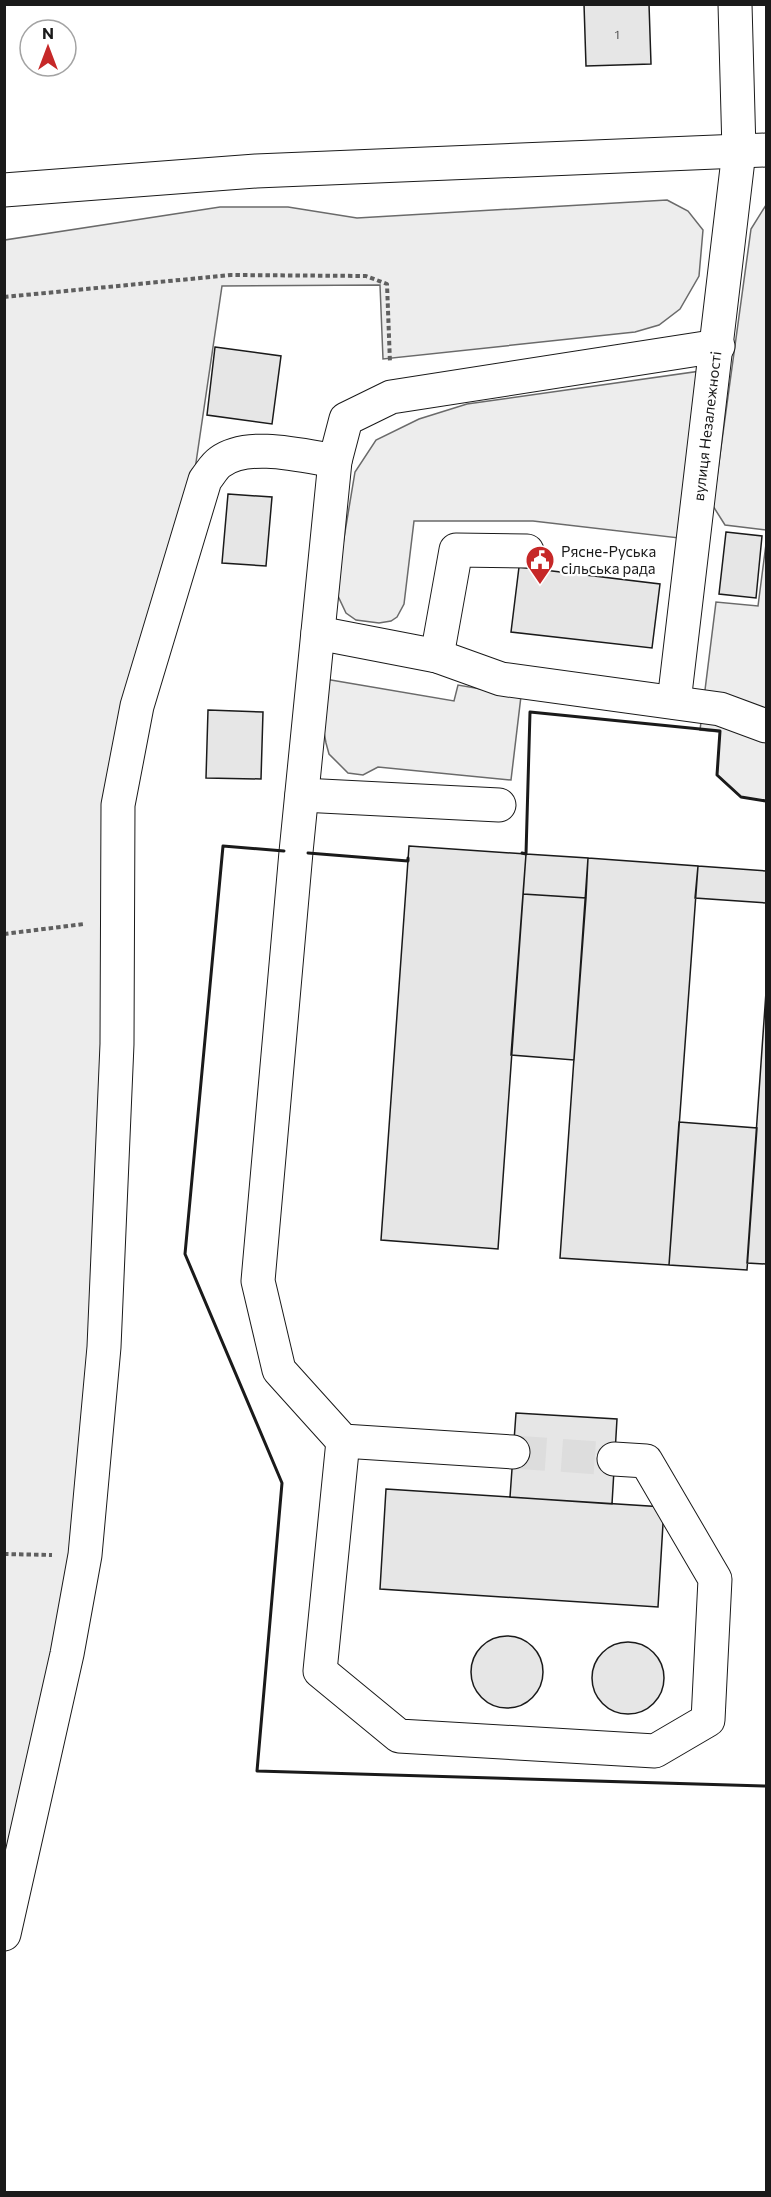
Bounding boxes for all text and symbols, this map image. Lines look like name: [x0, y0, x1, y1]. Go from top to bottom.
north arrow: [18, 18, 78, 78]
text: N: [42, 23, 54, 42]
house number: 1: [614, 27, 620, 41]
street label: вулиця Незалежності: [689, 350, 724, 502]
place label: Рясне-Руська сільська рада: [561, 542, 656, 577]
public building icon: Рясне-Руська сільська рада: [524, 544, 556, 586]

